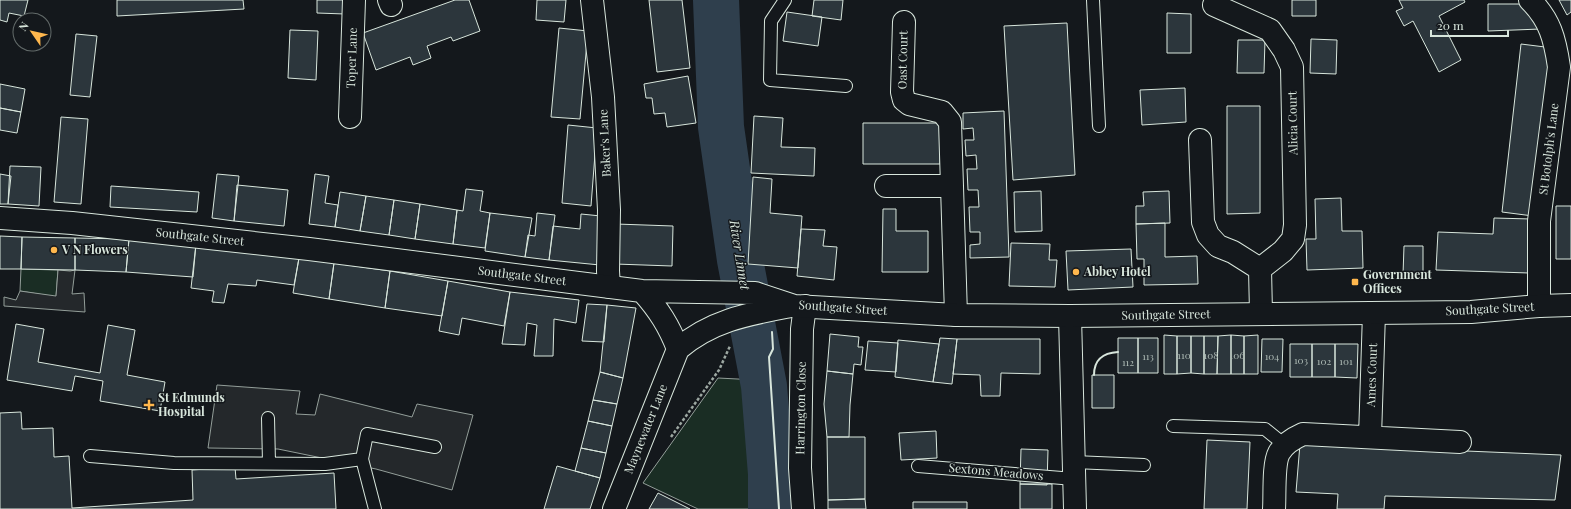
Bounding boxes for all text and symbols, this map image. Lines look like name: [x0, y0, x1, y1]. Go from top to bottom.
north arrow: [12, 12, 52, 52]
scale bar: [1431, 12, 1508, 38]
text: 20 m: [1437, 17, 1464, 33]
text: N: [15, 19, 32, 34]
street label: Toper Lane: [342, 27, 360, 89]
street label: Oast Court: [893, 30, 911, 89]
street label: Alicia Court: [1283, 90, 1301, 156]
street label: St Botolph's Lane: [1534, 102, 1562, 196]
street label: Baker's Lane: [594, 109, 614, 177]
water label: River Linnet: [726, 218, 754, 292]
street label: Southgate Street: [155, 223, 246, 249]
place label: V N Flowers: [61, 241, 128, 257]
marker: V N Flowers: [49, 245, 59, 255]
street label: Southgate Street: [477, 262, 568, 288]
place label: Abbey Hotel: [1083, 263, 1151, 279]
place label: Government Offices: [1363, 266, 1433, 296]
marker: Abbey Hotel: [1071, 267, 1081, 277]
marker: Government Offices: [1350, 277, 1360, 287]
street label: Southgate Street: [798, 296, 889, 318]
street label: Southgate Street: [1445, 298, 1536, 318]
street label: Southgate Street: [1121, 305, 1211, 323]
street label: Ames Court: [1362, 342, 1380, 408]
house number: 110: [1177, 348, 1191, 362]
house number: 108: [1204, 348, 1218, 362]
house number: 106: [1230, 348, 1244, 362]
house number: 113: [1142, 349, 1154, 363]
house number: 104: [1265, 349, 1279, 363]
house number: 103: [1294, 353, 1309, 367]
house number: 102: [1317, 354, 1331, 368]
house number: 101: [1339, 354, 1353, 368]
house number: 112: [1122, 355, 1134, 369]
street label: Harrington Close: [791, 361, 809, 455]
street label: Maynewater Lane: [620, 381, 670, 476]
place label: St Edmunds Hospital: [158, 389, 225, 419]
marker: St Edmunds Hospital: [143, 399, 155, 411]
street label: Sextons Meadows: [948, 459, 1044, 483]

